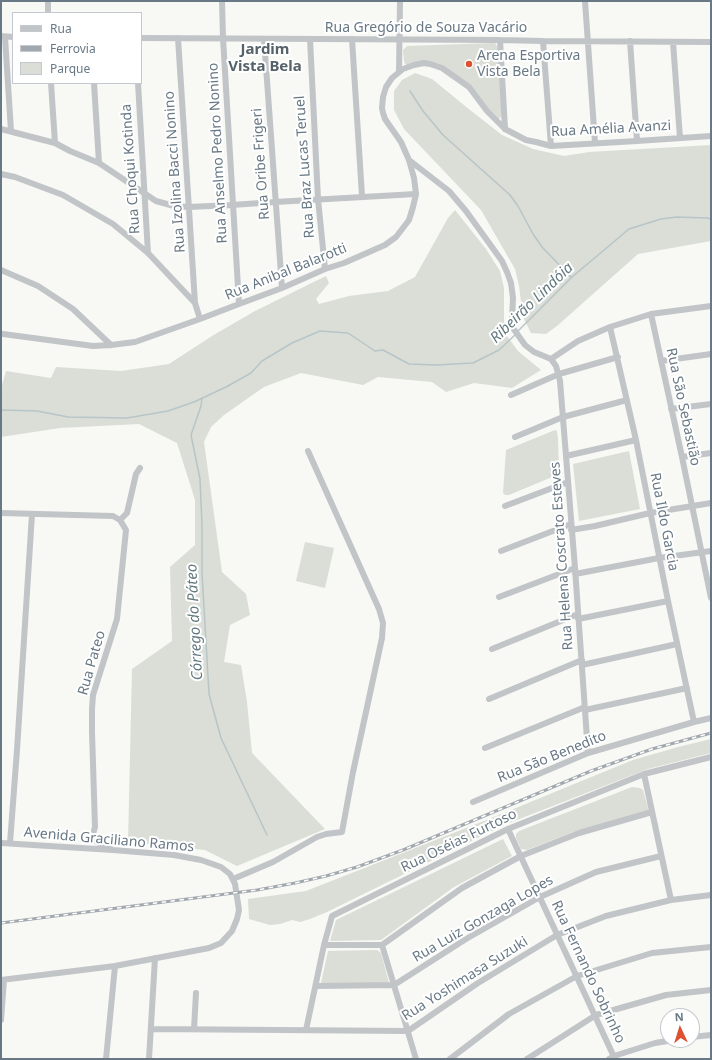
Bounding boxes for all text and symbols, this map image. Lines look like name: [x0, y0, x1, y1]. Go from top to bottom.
legend: [12, 12, 142, 84]
text: Rua: [50, 20, 72, 37]
street label: Rua Gregório de Souza Vacário: [325, 20, 527, 36]
text: Ferrovia: [50, 40, 96, 57]
district label: Jardim Vista Bela: [228, 41, 302, 76]
place label: Arena Esportiva Vista Bela: [477, 48, 580, 80]
marker: Arena Esportiva Vista Bela: [464, 59, 474, 69]
text: Parque: [50, 60, 90, 77]
street label: Rua Anselmo Pedro Nonino: [205, 62, 231, 244]
street label: Rua Izolina Bacci Nonino: [161, 91, 189, 253]
street label: Rua Braz Lucas Teruel: [292, 95, 318, 239]
street label: Rua Choqui Kotinda: [118, 103, 144, 235]
street label: Rua Oribe Frigeri: [249, 108, 273, 220]
street label: Rua Amélia Avanzi: [551, 117, 671, 141]
street label: Rua Anibal Balarotti: [223, 240, 349, 304]
water label: Ribeirão Lindóia: [487, 259, 577, 347]
street label: Rua São Sebastião: [662, 346, 704, 468]
street label: Rua Helena Coscrato Esteves: [547, 461, 577, 651]
street label: Rua Ildo Garcia: [646, 471, 682, 573]
water label: Córrego do Páteo: [183, 563, 207, 681]
street label: Rua Pateo: [75, 629, 109, 697]
street label: Rua São Benedito: [495, 728, 609, 786]
street label: Rua Oséias Furtoso: [398, 806, 520, 876]
street label: Avenida Graciliano Ramos: [23, 824, 195, 856]
street label: Rua Luiz Gonzaga Lopes: [410, 872, 556, 966]
street label: Rua Fernando Sobrinho: [548, 898, 628, 1046]
street label: Rua Yoshimasa Suzuki: [399, 933, 531, 1025]
north arrow: [660, 1008, 700, 1048]
text: N: [674, 1009, 684, 1024]

